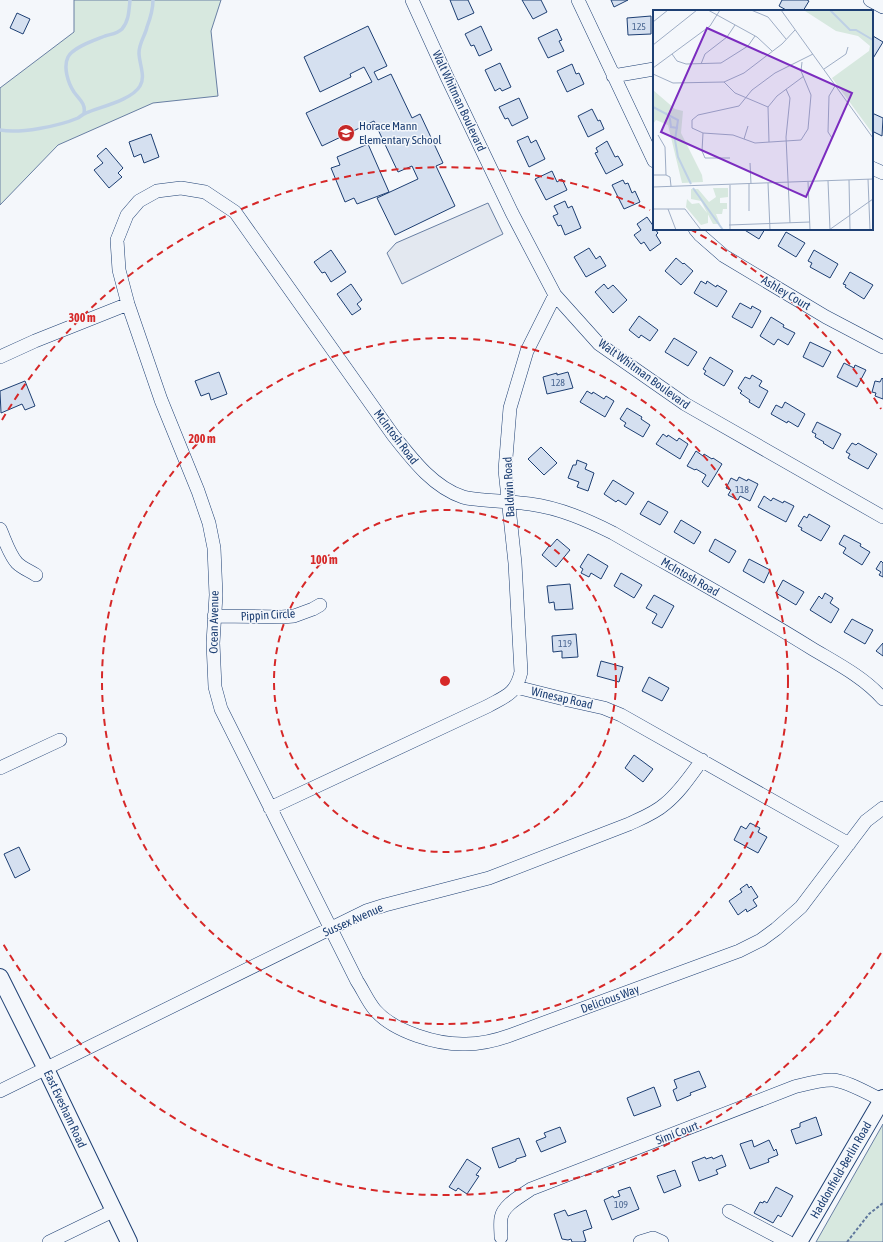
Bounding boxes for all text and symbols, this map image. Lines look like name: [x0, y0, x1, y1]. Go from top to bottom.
inset map: [653, 10, 873, 230]
house number: 125: [632, 21, 646, 32]
street label: Walt Whitman Boulevard: [429, 48, 489, 154]
place label: Horace Mann Elementary School: [359, 119, 442, 147]
school or university icon: Horace Mann Elementary School: [336, 123, 356, 143]
street label: Ashley Court: [759, 273, 813, 313]
text: 300 m: [68, 311, 96, 325]
street label: Walt Whitman Boulevard: [595, 336, 693, 412]
house number: 128: [551, 377, 565, 388]
street label: McIntosh Road: [371, 407, 421, 467]
text: 200 m: [188, 432, 216, 446]
street label: Baldwin Road: [500, 457, 518, 517]
house number: 118: [735, 484, 749, 495]
text: 100 m: [310, 553, 338, 567]
street label: McIntosh Road: [658, 555, 722, 599]
street label: Ocean Avenue: [206, 590, 222, 654]
street label: Pippin Circle: [240, 607, 296, 623]
house number: 119: [558, 638, 572, 649]
centre of rings: [438, 674, 452, 688]
street label: Winesap Road: [530, 684, 594, 712]
street label: Sussex Avenue: [321, 901, 385, 939]
street label: Delicious Way: [579, 982, 641, 1016]
street label: East Evesham Road: [41, 1068, 89, 1150]
street label: Simi Court: [654, 1118, 701, 1148]
street label: Haddonfield-Berlin Road: [808, 1119, 874, 1221]
house number: 109: [614, 1199, 628, 1210]

